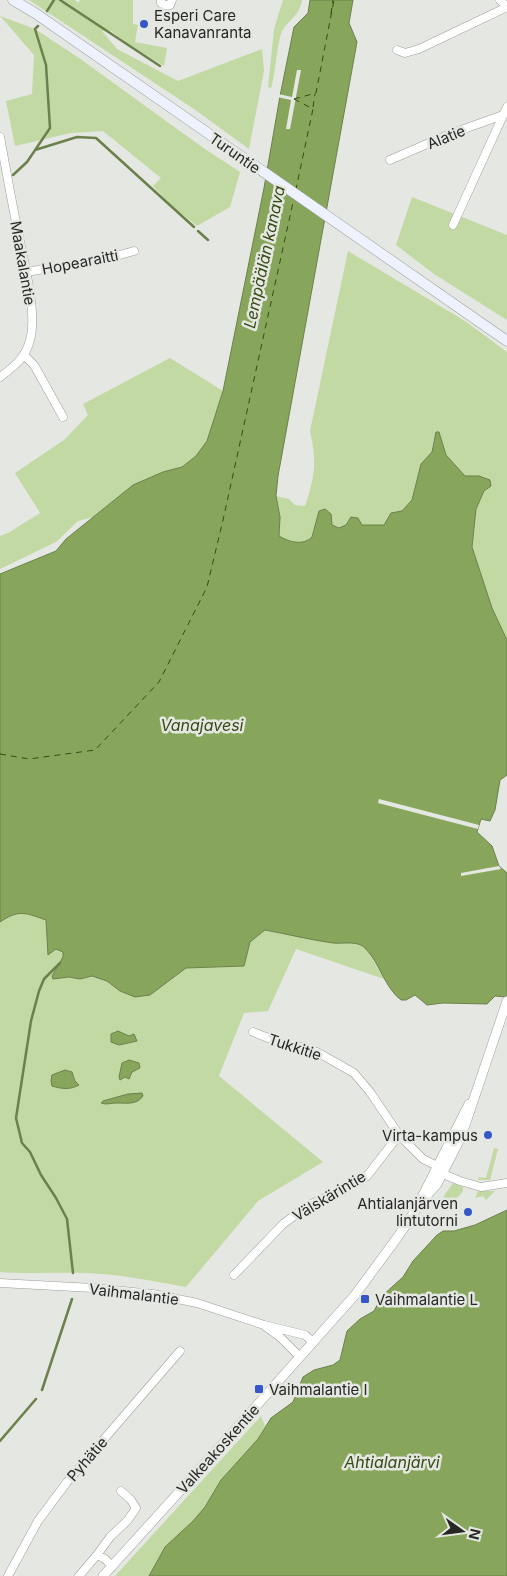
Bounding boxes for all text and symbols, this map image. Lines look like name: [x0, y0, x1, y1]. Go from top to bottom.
place label: Esperi Care Kanavanranta: [154, 6, 252, 42]
marker: Esperi Care Kanavanranta: [138, 18, 150, 30]
street label: Alatie: [424, 121, 468, 153]
street label: Turuntie: [206, 129, 264, 177]
water label: Lempäälän kanava: [239, 184, 289, 330]
street label: Maakalantie: [6, 219, 40, 307]
street label: Hopearaitti: [40, 245, 120, 279]
water label: Vanajavesi: [161, 715, 245, 735]
street label: Tukkitie: [266, 1029, 324, 1065]
place label: Virta-kampus: [382, 1126, 478, 1145]
marker: Virta-kampus: [482, 1129, 494, 1141]
street label: Välskärintie: [289, 1167, 369, 1225]
place label: Ahtialanjärven lintutorni: [357, 1194, 458, 1230]
marker: Ahtialanjärven lintutorni: [462, 1206, 474, 1218]
street label: Vaihmalantie: [88, 1279, 180, 1309]
place label: Vaihmalantie L: [375, 1290, 478, 1309]
marker: Vaihmalantie L: [359, 1293, 371, 1305]
place label: Vaihmalantie I: [269, 1380, 368, 1399]
marker: Vaihmalantie I: [253, 1383, 265, 1395]
street label: Valkeakoskentie: [173, 1400, 263, 1498]
street label: Pyhätie: [63, 1433, 111, 1485]
water label: Ahtialanjärvi: [343, 1452, 441, 1472]
north arrow: [437, 1506, 487, 1556]
text: N: [466, 1527, 485, 1541]

